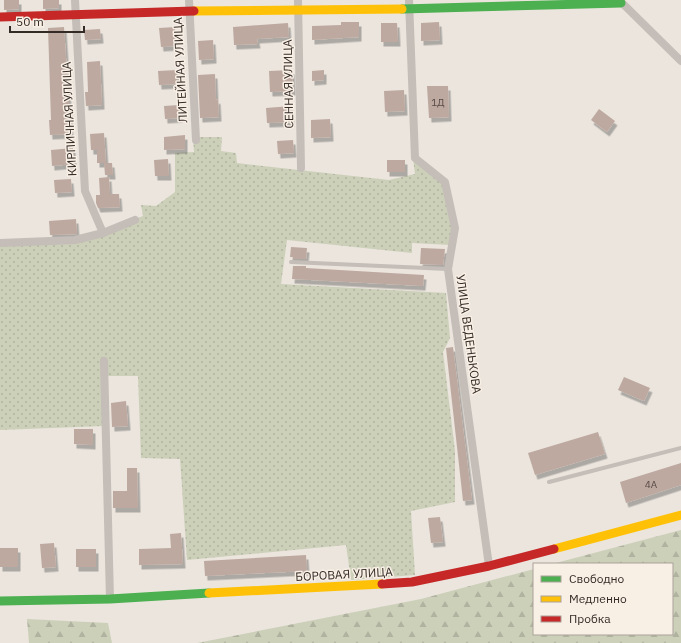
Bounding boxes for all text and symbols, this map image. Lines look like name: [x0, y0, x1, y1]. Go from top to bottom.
scale bar: [10, 8, 84, 34]
text: 50 m: [16, 14, 44, 29]
street label: ЛИТЕЙНАЯ УЛИЦА: [170, 17, 190, 123]
street label: СЕННАЯ УЛИЦА: [280, 39, 296, 129]
street label: КИРПИЧНАЯ УЛИЦА: [58, 61, 79, 177]
house number: 1Д: [431, 96, 445, 109]
street label: УЛИЦА ВЕДЕНЬКОВА: [453, 273, 485, 395]
house number: 4А: [645, 478, 658, 491]
legend: [533, 563, 673, 635]
street label: БОРОВАЯ УЛИЦА: [295, 564, 393, 584]
text: Свободно: [569, 571, 625, 586]
text: Медленно: [569, 591, 627, 606]
text: Пробка: [569, 611, 611, 626]

